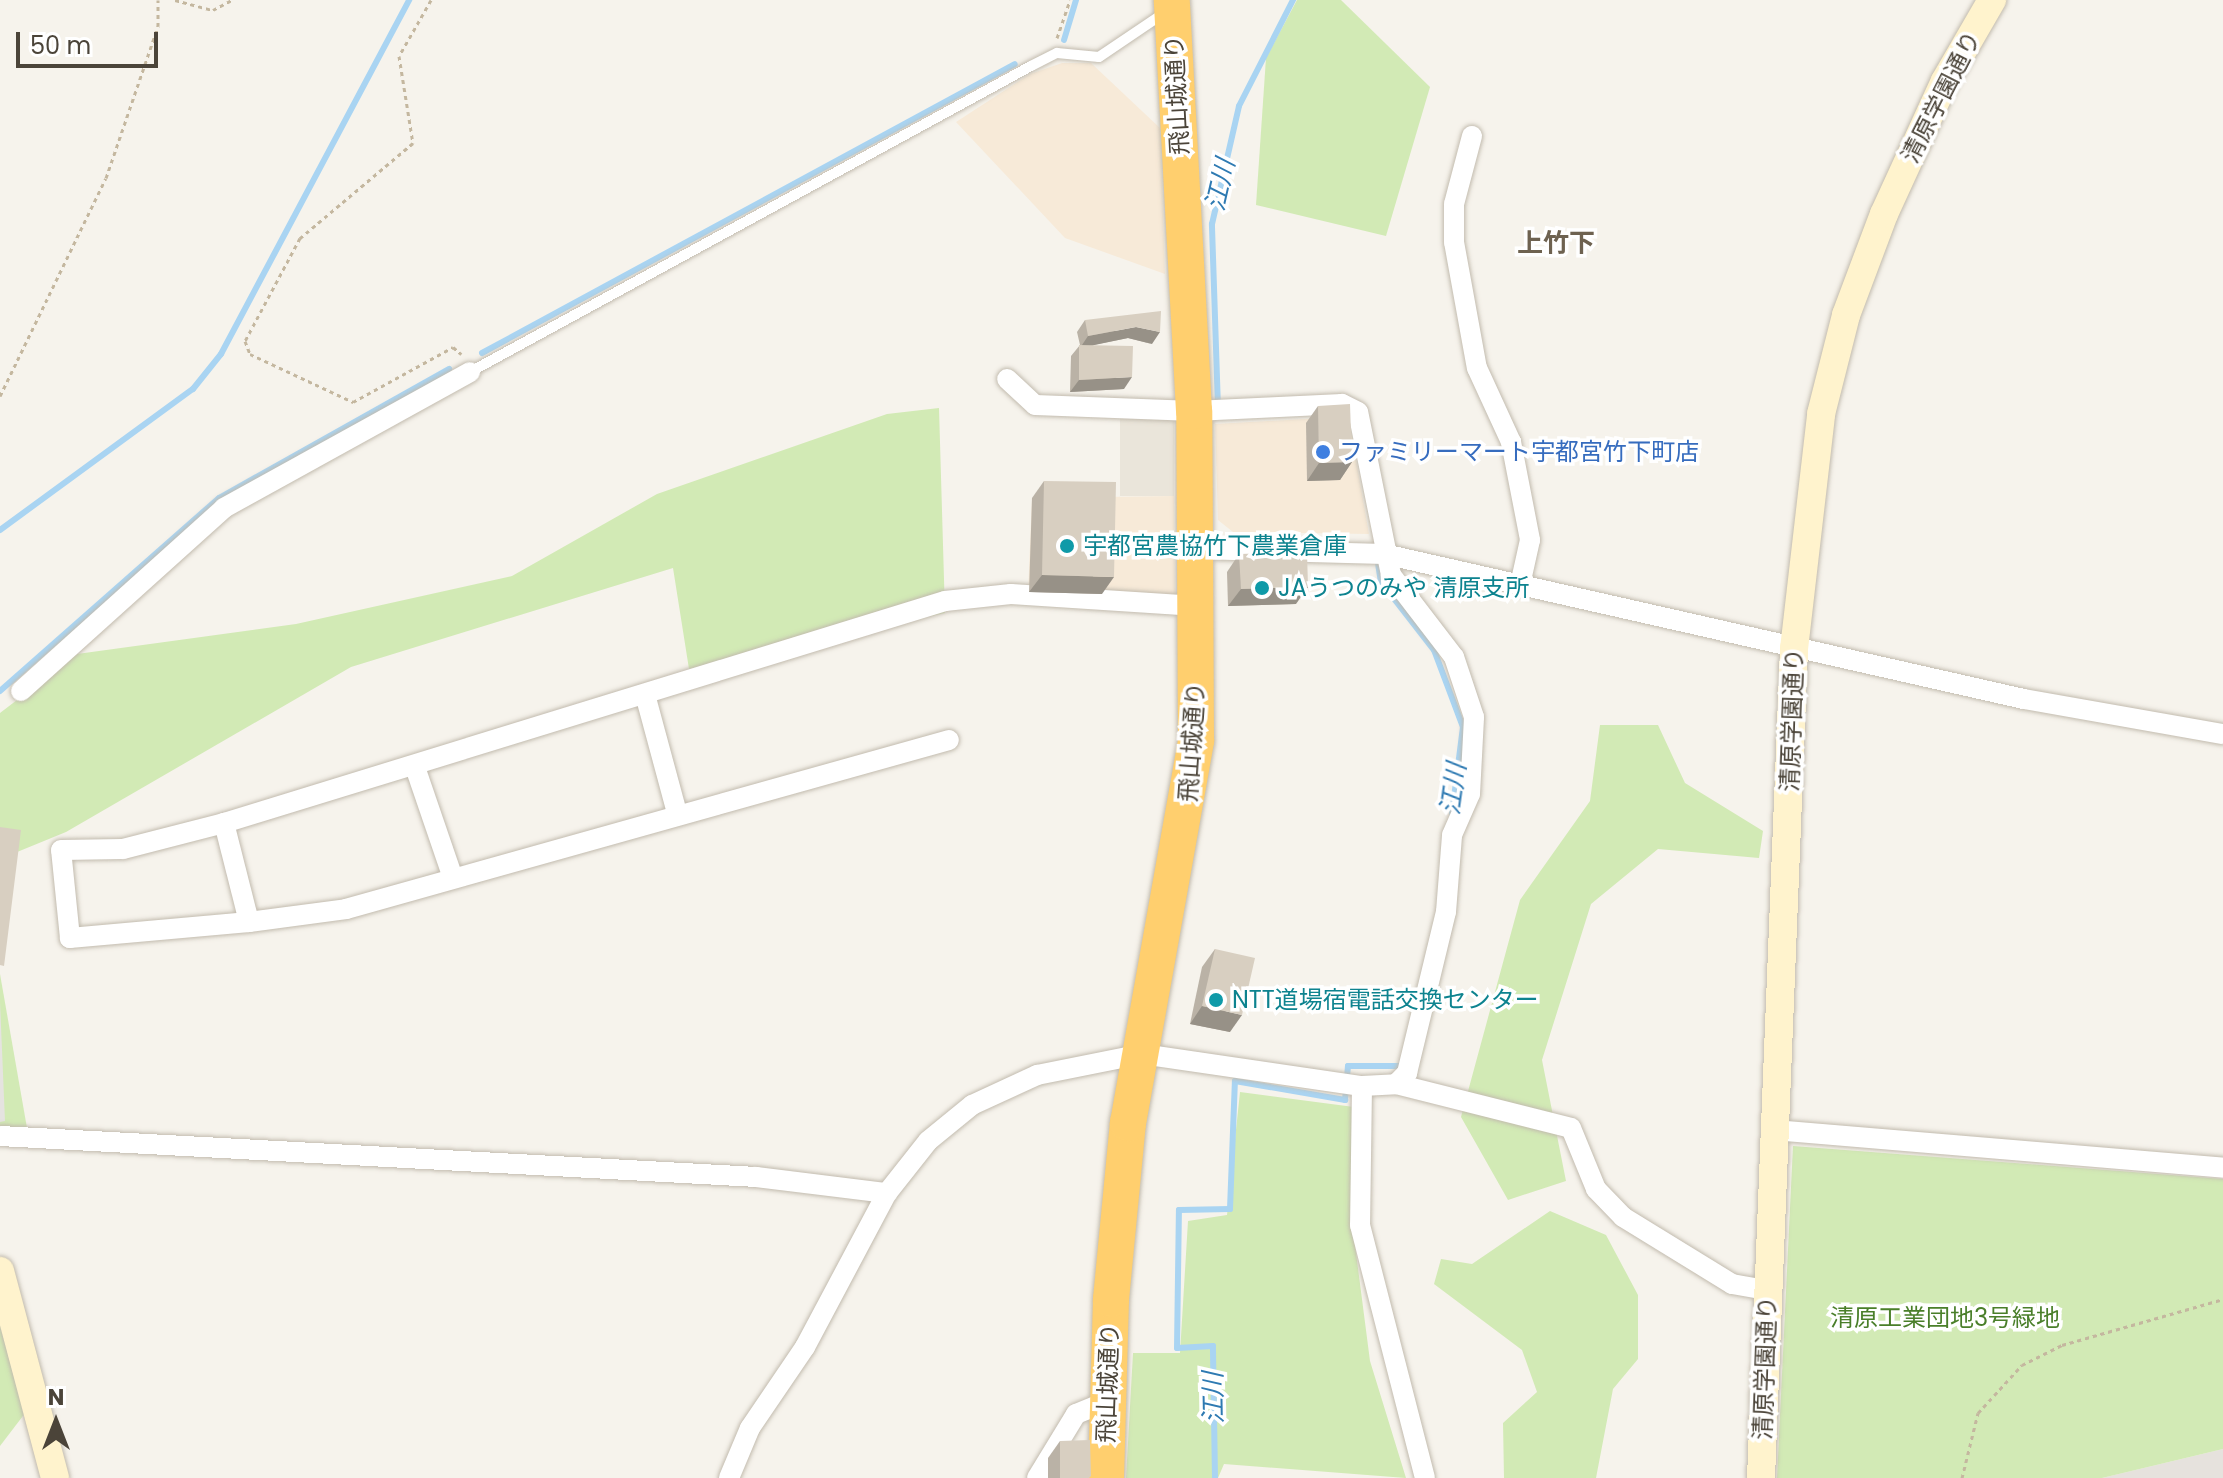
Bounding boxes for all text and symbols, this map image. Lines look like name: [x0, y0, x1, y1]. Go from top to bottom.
scale bar: [20, 16, 162, 66]
street label: 清原学園通り: [1895, 26, 1987, 168]
text: 50 m: [30, 29, 91, 62]
street label: 飛山城通り: [1159, 34, 1195, 156]
water label: 江川: [1200, 156, 1242, 214]
district label: 上竹下: [1517, 228, 1595, 260]
place label: ファミリーマート宇都宮竹下町店: [1339, 438, 1699, 466]
marker: ファミリーマート宇都宮竹下町店: [1314, 443, 1332, 461]
place label: 宇都宮農協竹下農業倉庫: [1083, 532, 1347, 560]
marker: 宇都宮農協竹下農業倉庫: [1058, 537, 1076, 555]
place label: JAうつのみや 清原支所: [1278, 574, 1529, 602]
marker: JAうつのみや 清原支所: [1253, 579, 1271, 597]
street label: 清原学園通り: [1775, 648, 1809, 792]
street label: 飛山城通り: [1173, 681, 1211, 803]
water label: 江川: [1435, 761, 1473, 817]
place label: NTT道場宿電話交換センター: [1232, 986, 1539, 1014]
marker: NTT道場宿電話交換センター: [1207, 991, 1225, 1009]
street label: 清原学園通り: [1748, 1296, 1782, 1440]
park label: 清原工業団地3号緑地: [1830, 1304, 2060, 1332]
street label: 飛山城通り: [1092, 1323, 1124, 1443]
water label: 江川: [1198, 1372, 1230, 1424]
north arrow: [16, 1382, 96, 1462]
text: N: [48, 1382, 64, 1413]

